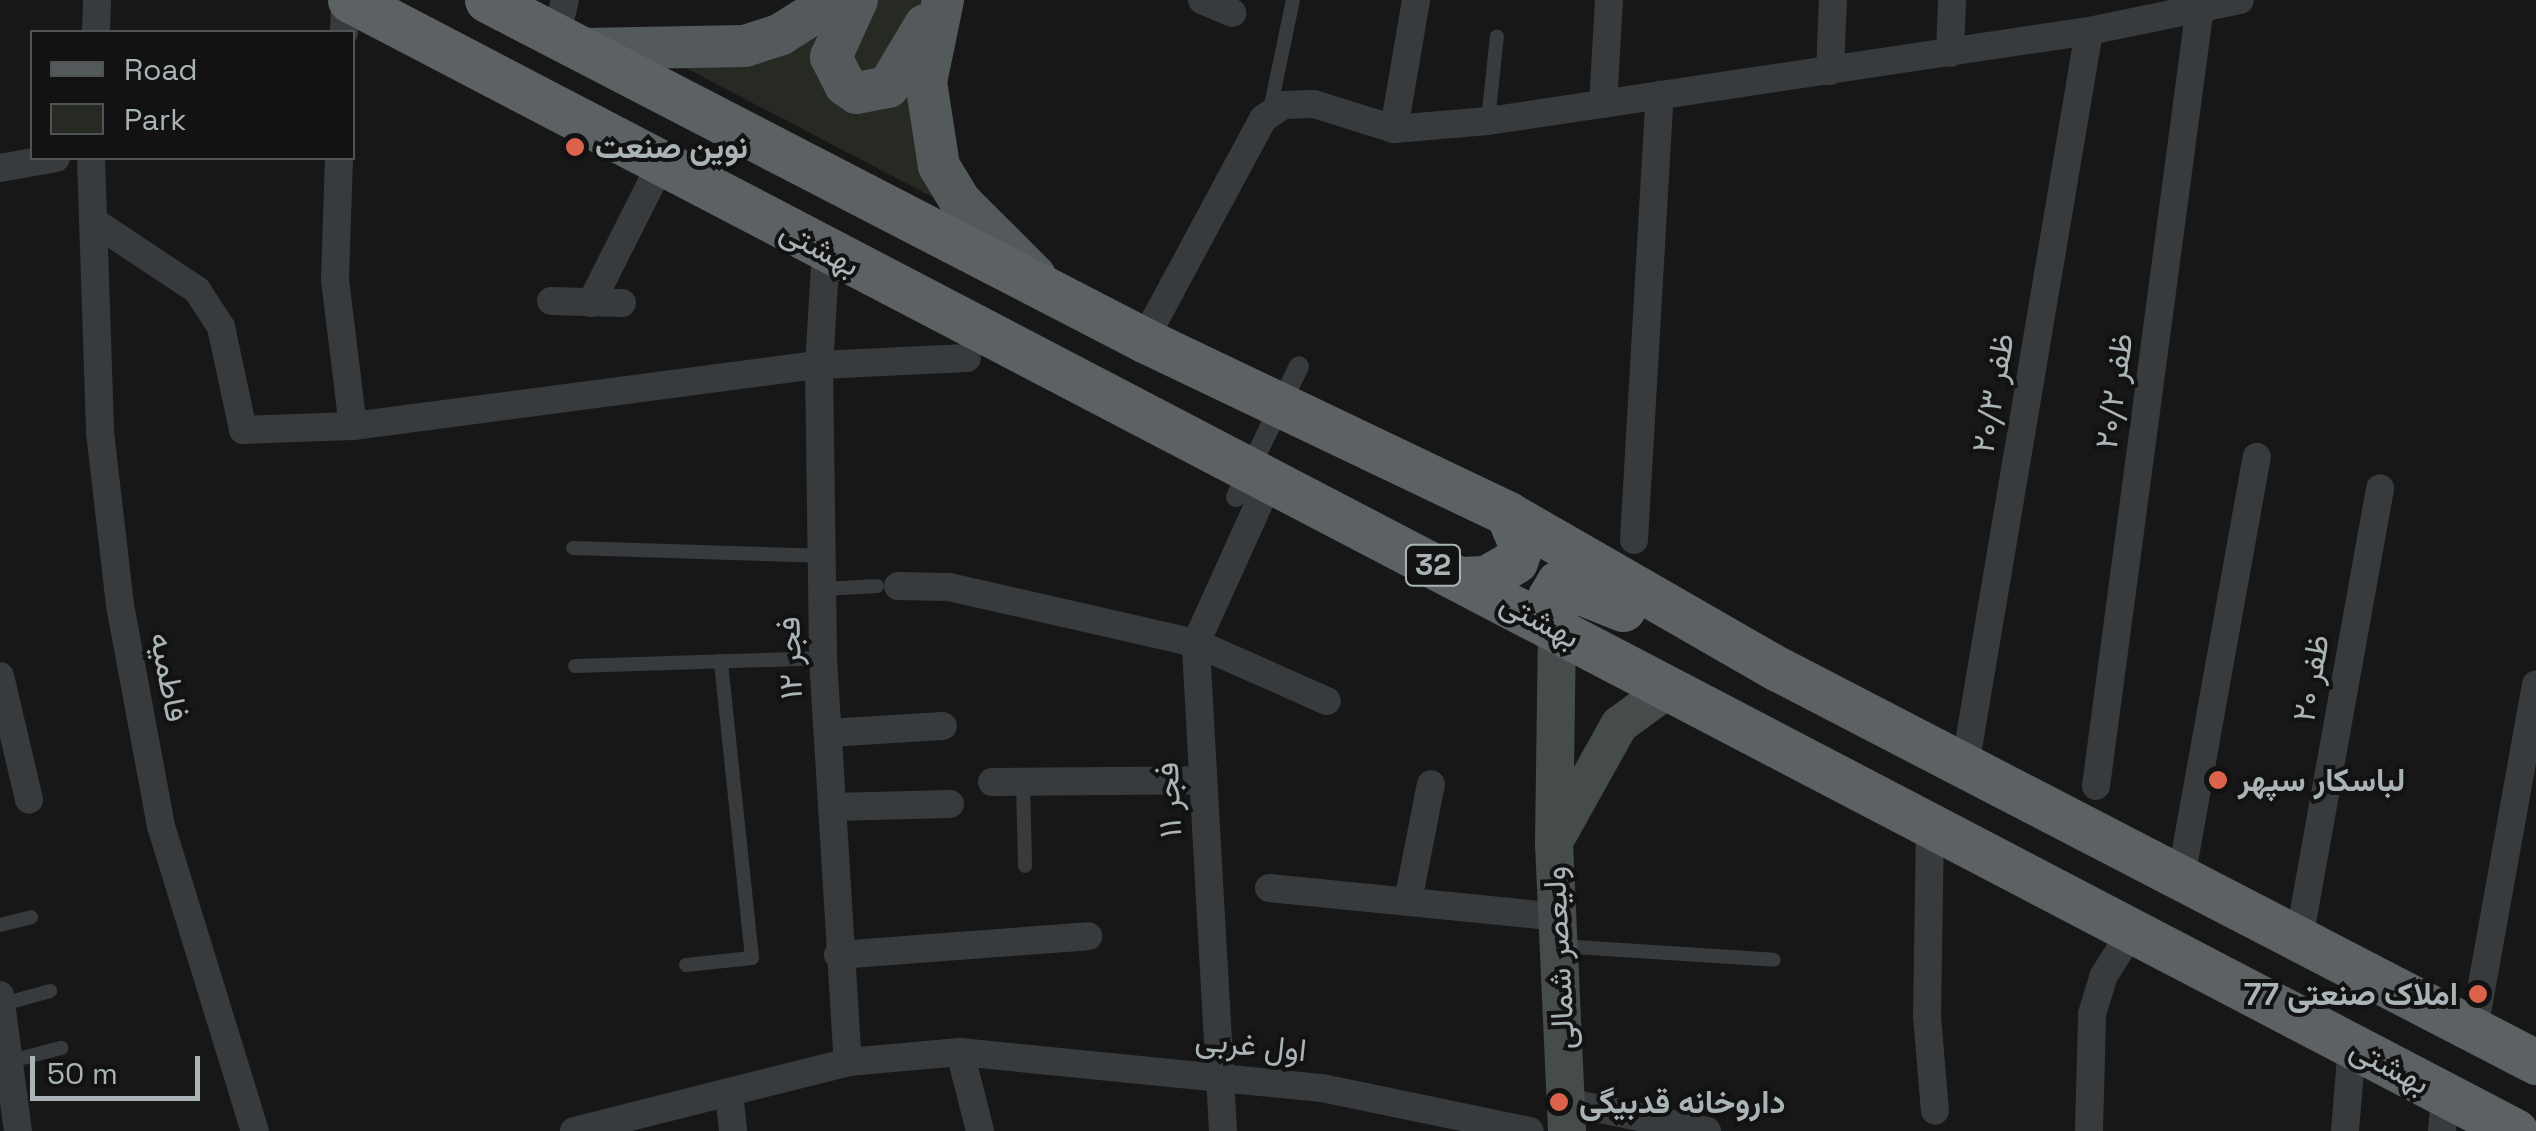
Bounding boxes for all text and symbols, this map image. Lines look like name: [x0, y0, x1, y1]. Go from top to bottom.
legend: [30, 30, 355, 160]
text: Road: [124, 50, 198, 89]
text: Park: [124, 100, 186, 139]
place label: نوین صنعت: [595, 128, 748, 166]
marker: نوین صنعت: [564, 136, 586, 158]
street label: بهشتی: [774, 211, 866, 285]
street label: ظفر ۲۰/۳: [1964, 330, 2022, 456]
street label: ظفر ۲۰/۲: [2087, 331, 2141, 451]
road number: 32: [1403, 540, 1463, 590]
street label: بهشتی: [1494, 583, 1586, 657]
street label: فجر ۱۲: [769, 616, 811, 700]
street label: فاطمیه: [142, 629, 196, 725]
street label: ظفر ۲۰: [2284, 632, 2338, 724]
street label: فجر ۱۱: [1148, 761, 1190, 839]
place label: لباسکار سپهر: [2238, 761, 2405, 799]
marker: لباسکار سپهر: [2207, 769, 2229, 791]
street label: ولیعصر شمالی: [1535, 865, 1583, 1051]
place label: املاک صنعتی 77: [2244, 975, 2458, 1013]
marker: املاک صنعتی 77: [2467, 983, 2489, 1005]
street label: اول غربی: [1193, 1020, 1309, 1070]
street label: بهشتی: [2344, 1029, 2436, 1103]
scale bar: [35, 1036, 205, 1098]
text: 50 m: [47, 1054, 118, 1093]
place label: داروخانه قدبیگی: [1579, 1083, 1785, 1121]
marker: داروخانه قدبیگی: [1548, 1091, 1570, 1113]

